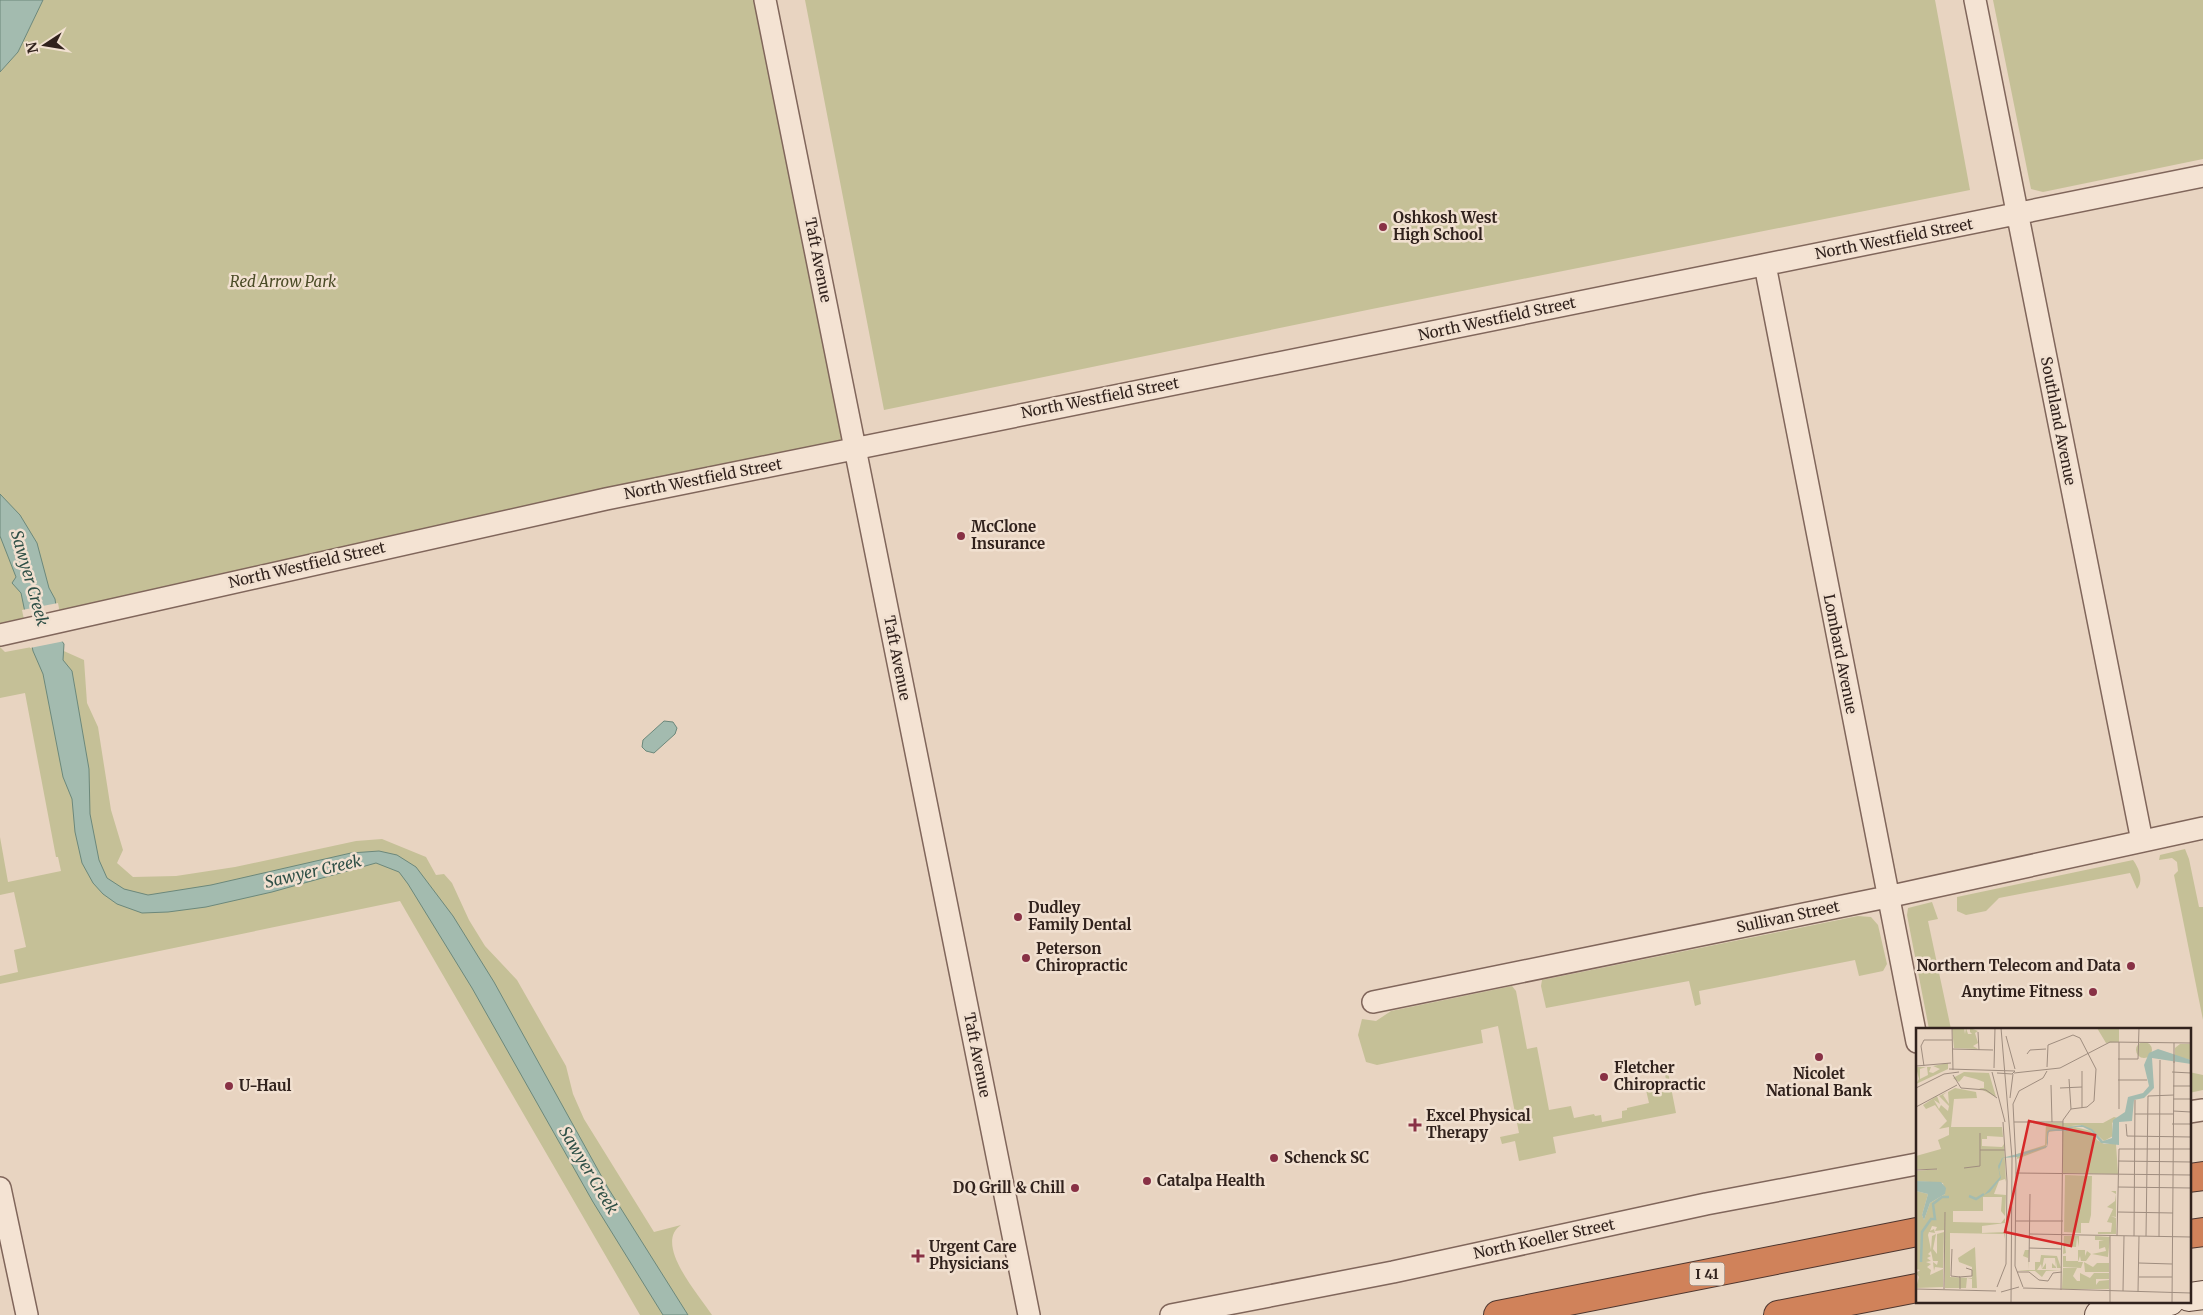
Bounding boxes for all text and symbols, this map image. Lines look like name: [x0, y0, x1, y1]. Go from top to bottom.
north arrow: [20, 20, 70, 70]
text: N: [22, 40, 42, 55]
place label: Oshkosh West High School: [1393, 208, 1498, 244]
street label: North Westfield Street: [1813, 214, 1975, 263]
street label: Taft Avenue: [801, 216, 836, 304]
marker: Oshkosh West High School: [1377, 221, 1389, 233]
park label: Red Arrow Park: [230, 272, 337, 291]
street label: North Westfield Street: [1416, 293, 1577, 344]
street label: Southland Avenue: [2037, 355, 2080, 487]
street label: North Westfield Street: [1019, 373, 1181, 422]
street label: North Westfield Street: [622, 454, 784, 503]
place label: McClone Insurance: [971, 517, 1045, 553]
water label: Sawyer Creek: [7, 528, 53, 628]
marker: McClone Insurance: [955, 530, 967, 542]
street label: North Westfield Street: [227, 537, 387, 592]
street label: Lombard Avenue: [1820, 592, 1861, 716]
street label: Taft Avenue: [880, 614, 915, 702]
water label: Sawyer Creek: [263, 850, 363, 892]
street label: Sullivan Street: [1735, 896, 1841, 937]
place label: Dudley Family Dental: [1028, 898, 1132, 934]
marker: Dudley Family Dental: [1012, 911, 1024, 923]
place label: Peterson Chiropractic: [1036, 939, 1128, 975]
marker: Peterson Chiropractic: [1020, 952, 1032, 964]
place label: Northern Telecom and Data: [1916, 956, 2122, 975]
marker: Northern Telecom and Data: [2125, 960, 2137, 972]
place label: Anytime Fitness: [1960, 982, 2083, 1001]
marker: Anytime Fitness: [2087, 986, 2099, 998]
street label: Taft Avenue: [960, 1011, 995, 1099]
inset map: [1916, 1028, 2190, 1302]
marker: Nicolet National Bank: [1813, 1051, 1825, 1063]
place label: Fletcher Chiropractic: [1614, 1058, 1706, 1094]
place label: Nicolet National Bank: [1766, 1064, 1872, 1100]
marker: Fletcher Chiropractic: [1598, 1071, 1610, 1083]
place label: U-Haul: [239, 1076, 292, 1095]
marker: U-Haul: [223, 1080, 235, 1092]
place label: Excel Physical Therapy: [1426, 1106, 1531, 1142]
marker: Excel Physical Therapy: [1408, 1118, 1422, 1132]
water label: Sawyer Creek: [555, 1123, 623, 1218]
place label: Schenck SC: [1284, 1148, 1369, 1167]
marker: Schenck SC: [1268, 1152, 1280, 1164]
place label: Catalpa Health: [1157, 1171, 1265, 1190]
marker: Catalpa Health: [1141, 1175, 1153, 1187]
place label: DQ Grill & Chill: [953, 1178, 1065, 1197]
marker: DQ Grill & Chill: [1069, 1182, 1081, 1194]
street label: North Koeller Street: [1472, 1214, 1616, 1263]
place label: Urgent Care Physicians: [929, 1237, 1017, 1273]
marker: Urgent Care Physicians: [911, 1249, 925, 1263]
road number: I 41: [1690, 1262, 1724, 1286]

